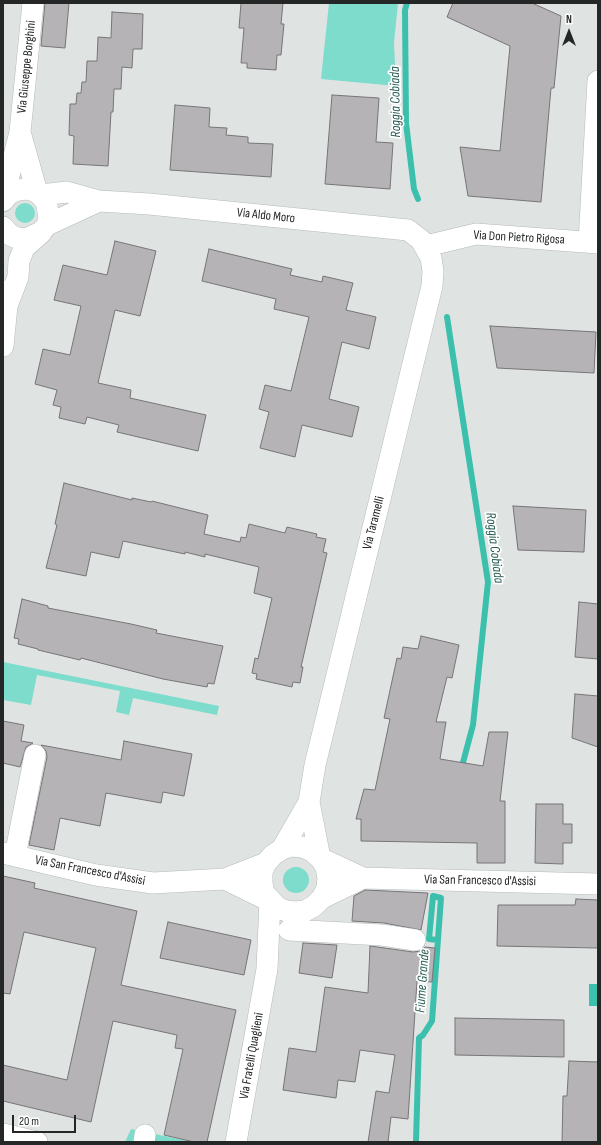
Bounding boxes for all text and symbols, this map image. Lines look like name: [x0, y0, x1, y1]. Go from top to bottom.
north arrow: [549, 12, 589, 52]
text: N: [566, 13, 572, 26]
street label: Via Giuseppe Borghini: [14, 20, 40, 114]
water label: Roggia Cobiada: [387, 66, 405, 138]
street label: Via Aldo Moro: [236, 205, 296, 227]
street label: Via Don Pietro Rigosa: [473, 228, 565, 248]
street label: Via Taramelli: [360, 495, 388, 551]
water label: Roggia Cobiada: [481, 512, 507, 584]
street label: Via San Francesco d'Assisi: [34, 853, 146, 889]
street label: Via San Francesco d'Assisi: [424, 872, 536, 890]
water label: Fiume Grande: [412, 949, 434, 1013]
street label: Via Fratelli Quaglieni: [237, 1011, 267, 1101]
scale bar: [14, 1107, 78, 1133]
text: 20 m: [19, 1114, 39, 1129]

